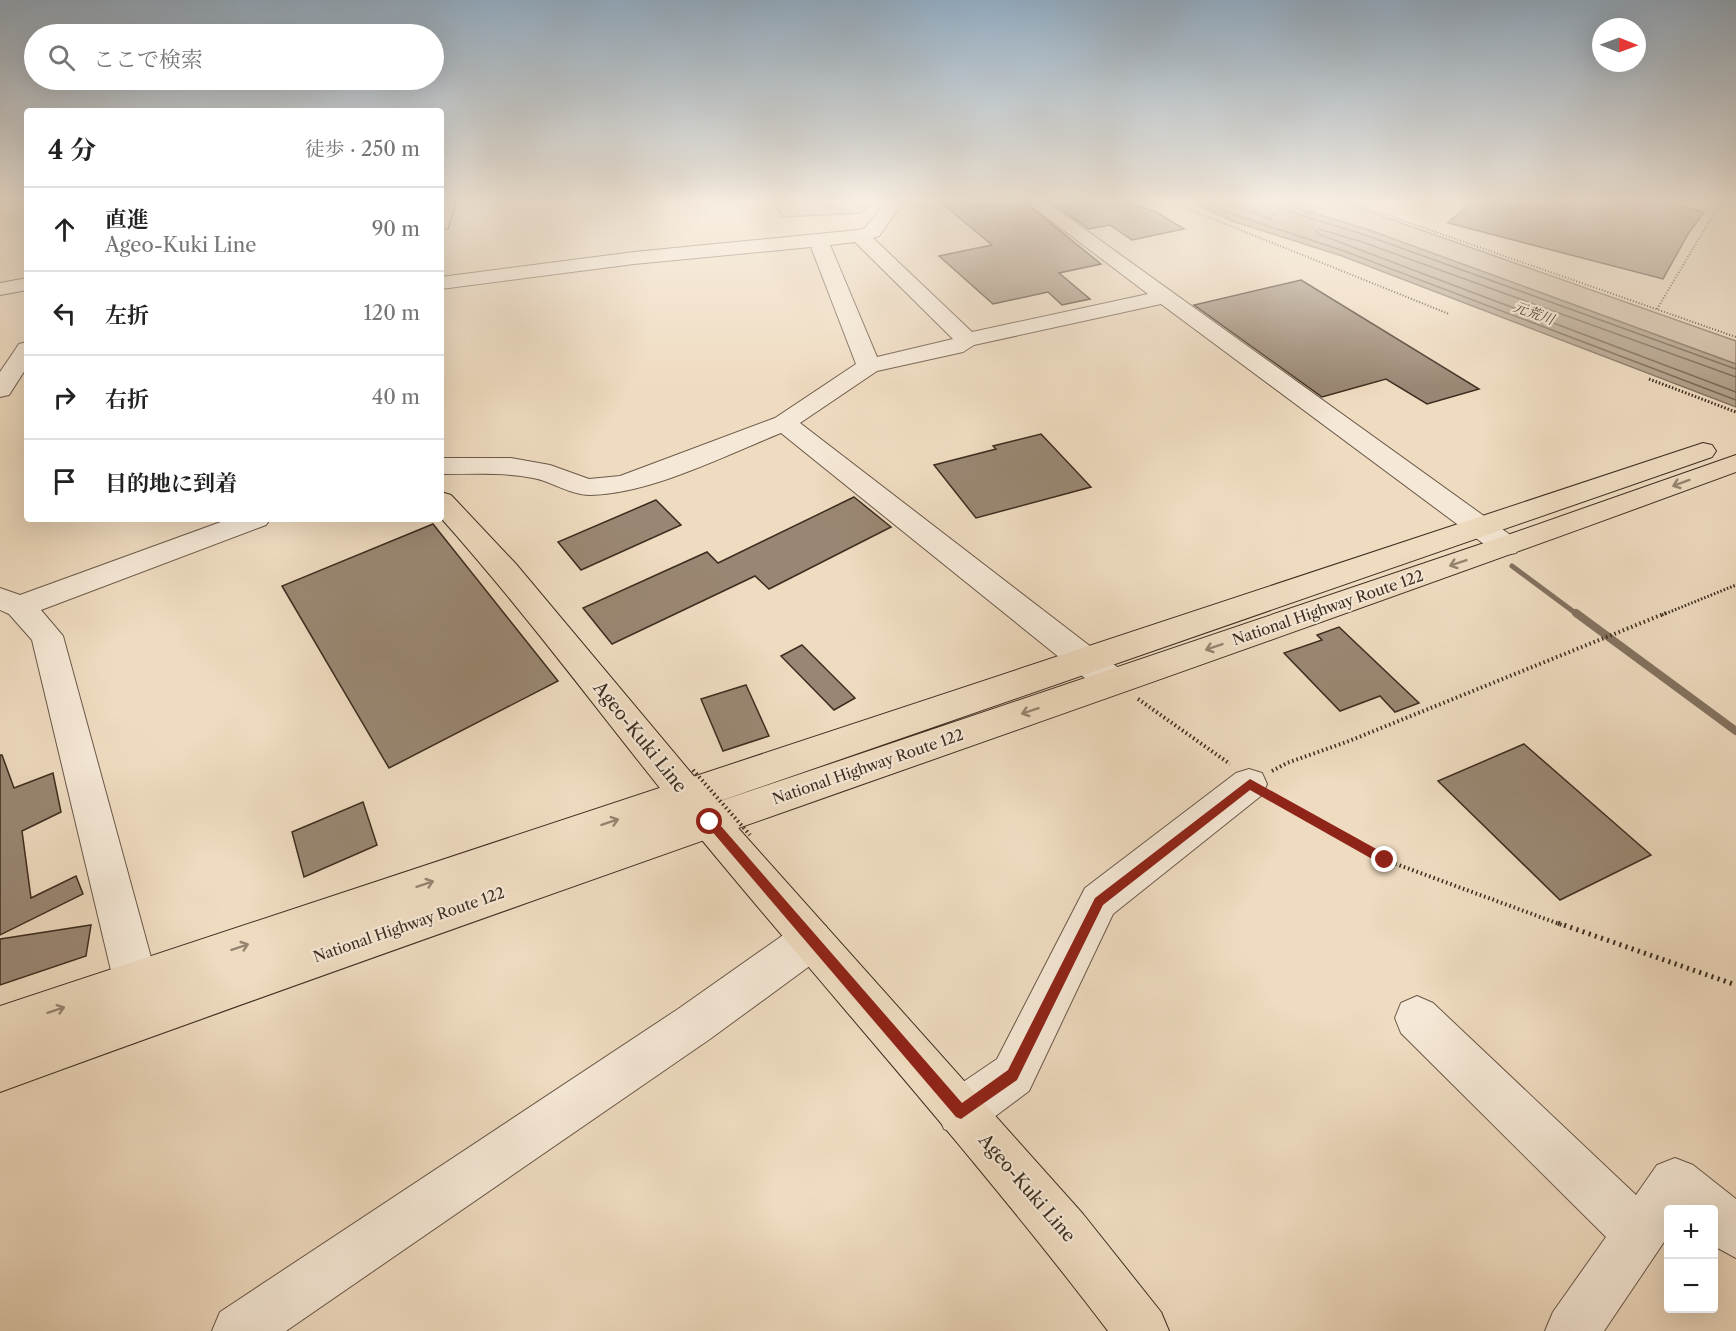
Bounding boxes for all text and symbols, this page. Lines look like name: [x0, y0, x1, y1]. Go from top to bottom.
north arrow: [1592, 18, 1646, 72]
search box: [24, 24, 444, 90]
icon: search: [45, 41, 78, 74]
text: ここで検索: [93, 46, 203, 73]
text: 4 分: [48, 134, 96, 166]
text: 徒歩 · 250 m: [305, 137, 420, 161]
text: 直進: [105, 206, 149, 233]
icon: ahead: [48, 213, 81, 246]
text: 90 m: [372, 217, 420, 241]
text: Ageo-Kuki Line: [105, 233, 256, 257]
icon: left: [48, 297, 81, 330]
water label: 元荒川: [1511, 297, 1559, 329]
text: 120 m: [363, 301, 420, 325]
text: 左折: [105, 302, 149, 329]
icon: right: [48, 381, 81, 414]
text: 40 m: [372, 385, 420, 409]
text: 右折: [105, 386, 149, 413]
icon: arrive: [48, 465, 81, 498]
text: 目的地に到着: [105, 470, 237, 497]
one-way arrow: [1672, 479, 1691, 490]
one-way arrow: [1449, 558, 1468, 569]
street label: National Highway Route 122: [1230, 566, 1426, 649]
one-way arrow: [1205, 642, 1224, 653]
street label: Ageo-Kuki Line: [588, 676, 691, 797]
one-way arrow: [1021, 706, 1040, 717]
street label: National Highway Route 122: [770, 725, 966, 808]
route start: [696, 808, 722, 834]
one-way arrow: [600, 816, 619, 827]
route end: [1371, 846, 1397, 872]
one-way arrow: [415, 878, 434, 889]
street label: National Highway Route 122: [311, 883, 507, 966]
one-way arrow: [230, 941, 249, 952]
one-way arrow: [46, 1003, 64, 1014]
street label: Ageo-Kuki Line: [973, 1129, 1080, 1247]
map controls: [1664, 1205, 1718, 1313]
button: +: [1664, 1205, 1718, 1259]
button: −: [1664, 1259, 1718, 1313]

